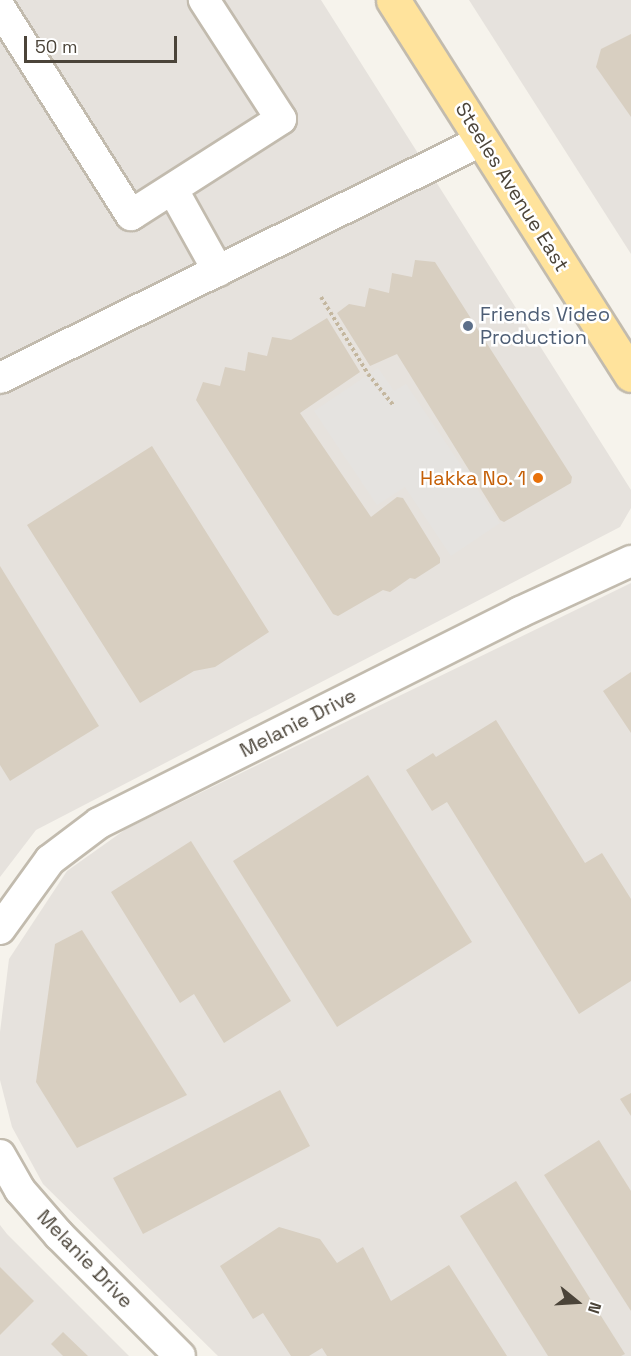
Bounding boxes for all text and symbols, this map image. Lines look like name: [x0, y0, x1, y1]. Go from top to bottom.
scale bar: [27, 24, 180, 62]
text: 50 m: [35, 35, 77, 58]
street label: Steeles Avenue East: [450, 98, 574, 276]
place label: Friends Video Production: [480, 302, 610, 349]
marker: Friends Video Production: [461, 319, 475, 333]
place label: Hakka No. 1: [419, 466, 526, 490]
marker: Hakka No. 1: [531, 471, 545, 485]
street label: Melanie Drive: [236, 683, 360, 763]
street label: Melanie Drive: [32, 1205, 138, 1313]
north arrow: [547, 1272, 607, 1332]
text: N: [583, 1299, 606, 1316]

